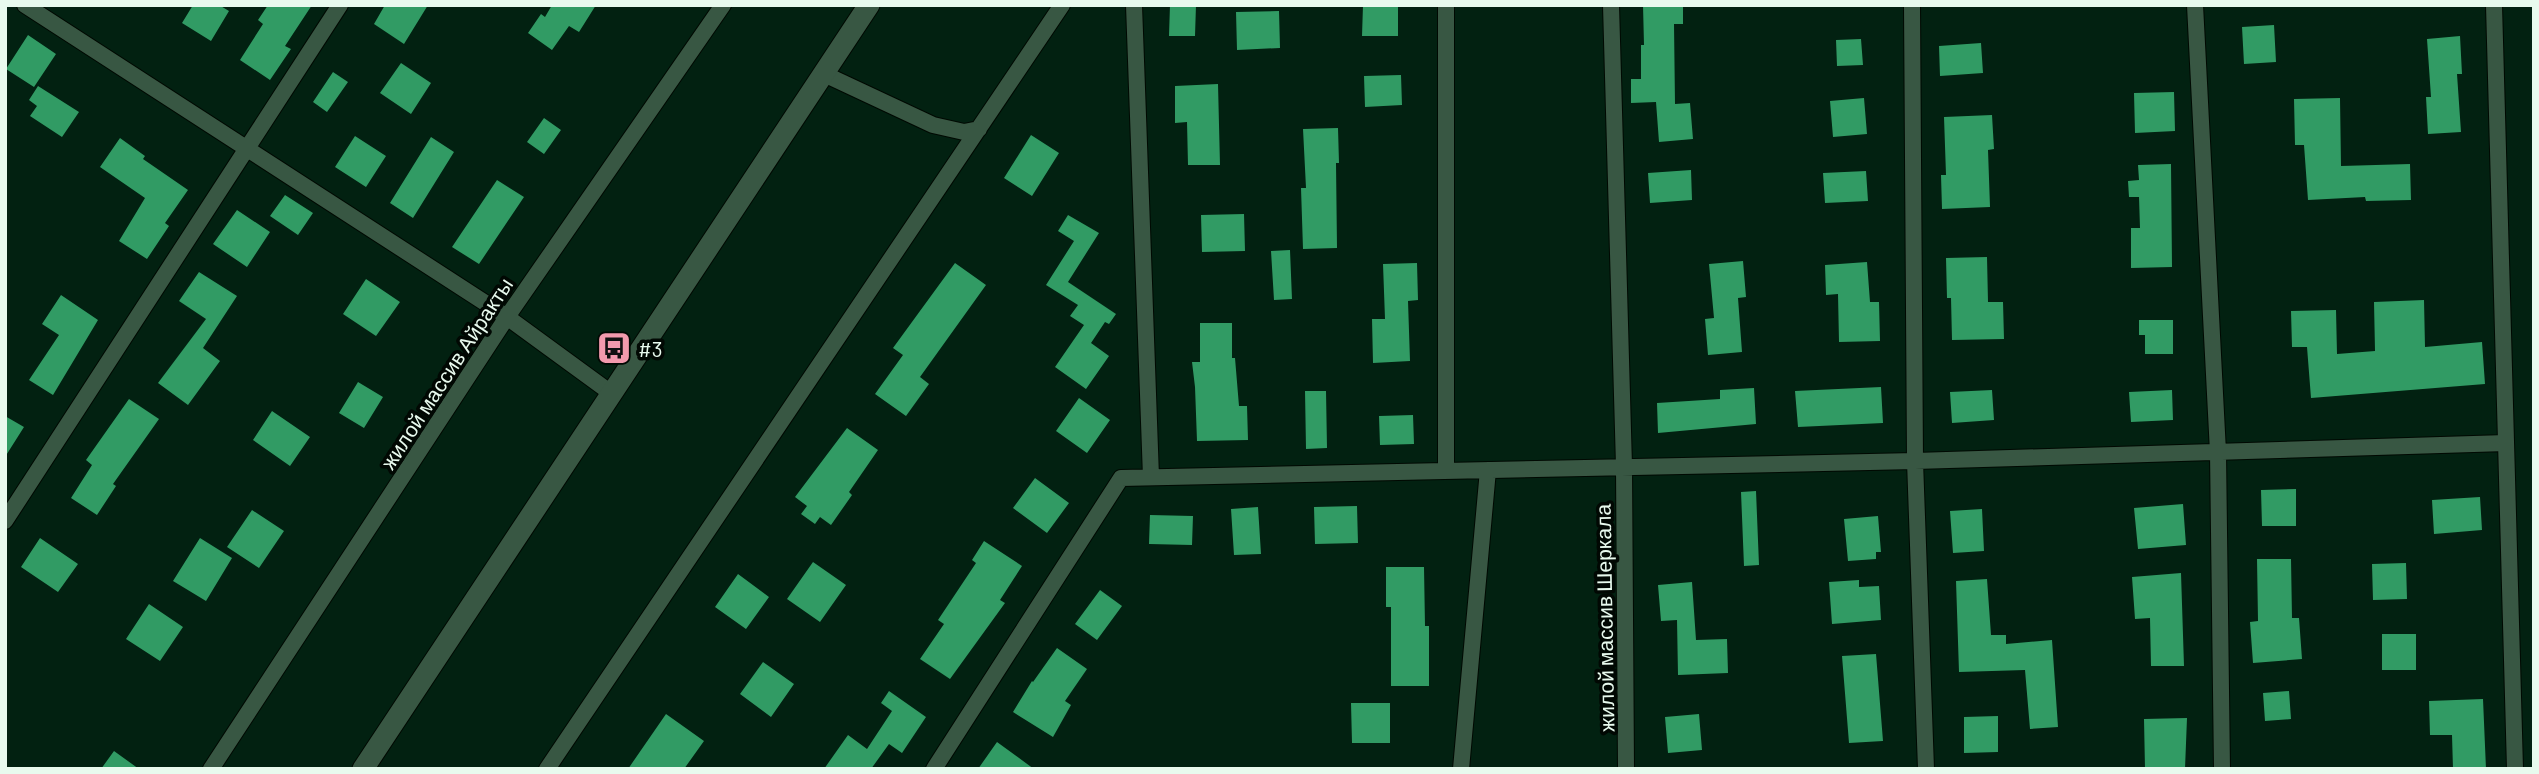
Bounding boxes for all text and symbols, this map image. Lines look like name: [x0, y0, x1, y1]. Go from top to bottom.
street label: жилой массив Айракты: [375, 273, 517, 473]
bus stop icon: #3: [595, 329, 633, 367]
place label: #3: [638, 336, 663, 361]
street label: жилой массив Шеркала: [1590, 504, 1618, 732]

